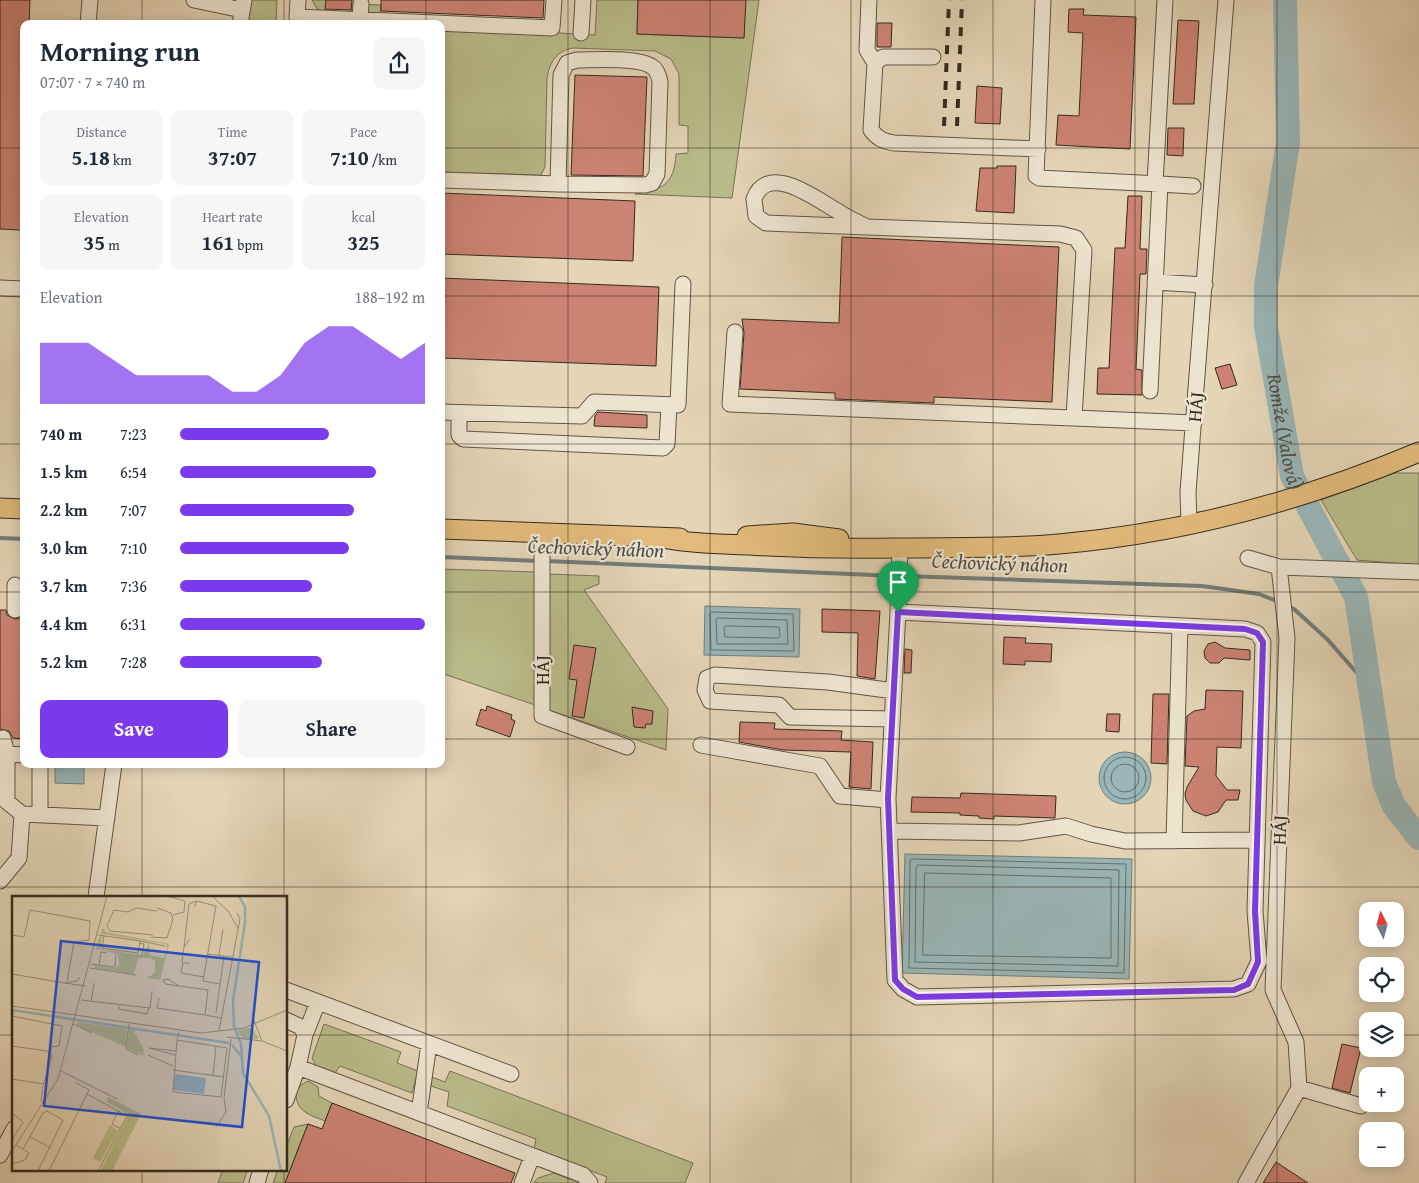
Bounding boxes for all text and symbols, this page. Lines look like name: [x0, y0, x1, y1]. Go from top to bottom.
text: Morning run: [40, 30, 200, 71]
button: share: [373, 37, 425, 89]
text: 07:07 · 7 × 740 m: [40, 70, 145, 94]
text: Distance: [76, 122, 127, 142]
text: Time: [218, 122, 247, 142]
text: Pace: [350, 122, 377, 142]
text: 5.18: [71, 142, 110, 173]
text: 37:07: [208, 142, 257, 173]
text: 7:10: [330, 142, 369, 173]
text: km: [110, 150, 132, 170]
text: /km: [369, 150, 397, 170]
text: Elevation: [74, 207, 129, 227]
text: Heart rate: [202, 207, 263, 227]
text: kcal: [352, 207, 375, 227]
text: 35: [83, 227, 105, 258]
text: 161: [202, 227, 234, 258]
text: 325: [347, 227, 380, 258]
text: m: [105, 235, 120, 255]
text: bpm: [234, 235, 263, 255]
text: Elevation: [40, 285, 103, 309]
text: 188–192 m: [355, 285, 425, 309]
water label: Romže (Valová): [1260, 370, 1312, 495]
street label: HÁJ: [1180, 391, 1210, 423]
text: 740 m: [40, 422, 82, 446]
text: 7:23: [120, 422, 147, 446]
text: 1.5 km: [40, 460, 87, 484]
text: 6:54: [120, 460, 147, 484]
text: 2.2 km: [40, 498, 87, 522]
text: 7:07: [120, 498, 147, 522]
water label: Čechovický náhon: [527, 531, 665, 564]
text: 3.0 km: [40, 536, 87, 560]
text: 7:10: [120, 536, 147, 560]
water label: Čechovický náhon: [931, 546, 1069, 579]
pin: [877, 561, 919, 612]
icon: arrive: [884, 568, 912, 596]
text: 3.7 km: [40, 574, 87, 598]
text: 7:36: [120, 574, 147, 598]
text: 4.4 km: [40, 612, 87, 636]
text: 6:31: [120, 612, 147, 636]
text: 5.2 km: [40, 650, 87, 674]
text: 7:28: [120, 650, 147, 674]
street label: HÁJ: [528, 655, 556, 685]
button: Save: [40, 700, 228, 758]
button: Share: [238, 700, 425, 758]
street label: HÁJ: [1264, 814, 1294, 846]
inset map: [12, 896, 288, 1170]
north arrow: [1359, 902, 1404, 948]
map controls: [1359, 902, 1404, 1167]
button: locate: [1359, 957, 1404, 1002]
button: layers: [1359, 1012, 1404, 1057]
button: +: [1359, 1067, 1404, 1112]
button: −: [1359, 1122, 1404, 1167]

